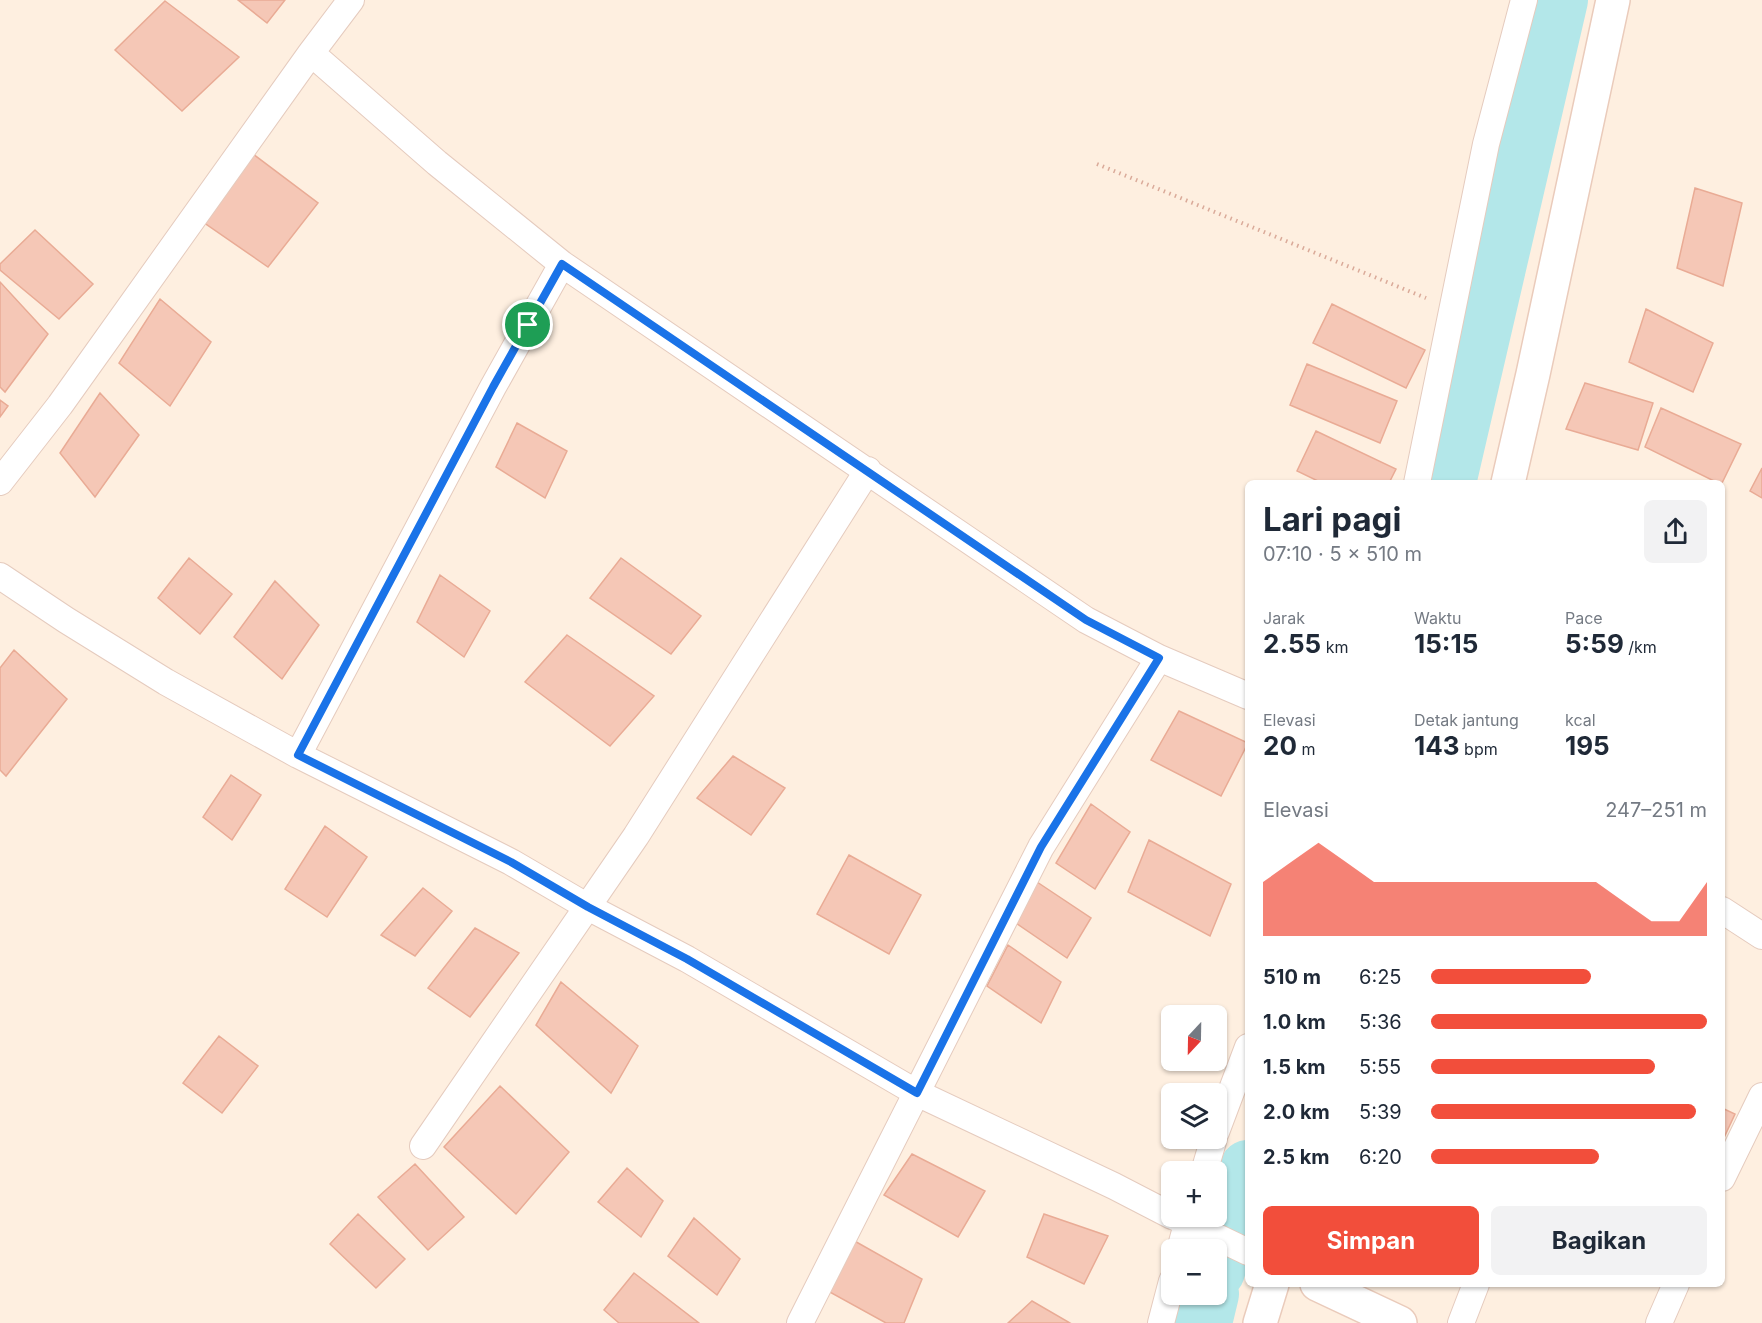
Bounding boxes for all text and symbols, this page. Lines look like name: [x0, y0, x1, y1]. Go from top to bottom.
pin: [502, 299, 553, 350]
icon: arrive: [511, 308, 544, 341]
text: Lari pagi: [1263, 499, 1401, 539]
button: share: [1644, 500, 1707, 563]
text: 07:10 · 5 × 510 m: [1263, 542, 1422, 566]
text: Jarak: [1263, 608, 1305, 628]
text: Waktu: [1414, 608, 1461, 628]
text: Pace: [1565, 608, 1603, 628]
text: 2.55: [1263, 628, 1321, 659]
text: 15:15: [1414, 628, 1478, 659]
text: 5:59: [1565, 628, 1624, 659]
text: km: [1321, 637, 1348, 657]
text: /km: [1624, 637, 1657, 657]
text: Elevasi: [1263, 710, 1316, 730]
text: Detak jantung: [1414, 710, 1519, 730]
text: kcal: [1565, 710, 1596, 730]
text: 20: [1263, 730, 1297, 761]
text: 143: [1414, 730, 1460, 761]
text: 195: [1565, 730, 1610, 761]
text: m: [1297, 739, 1315, 759]
text: bpm: [1460, 739, 1498, 759]
text: Elevasi: [1263, 798, 1329, 822]
text: 247–251 m: [1605, 798, 1707, 822]
text: 510 m: [1263, 965, 1321, 989]
text: 6:25: [1359, 965, 1402, 989]
north arrow: [1161, 1005, 1227, 1071]
map controls: [1161, 1005, 1227, 1305]
text: 1.0 km: [1263, 1010, 1326, 1034]
text: 5:36: [1359, 1010, 1402, 1034]
text: 1.5 km: [1263, 1055, 1326, 1079]
text: 5:55: [1359, 1055, 1401, 1079]
button: layers: [1161, 1083, 1227, 1149]
text: 2.0 km: [1263, 1100, 1330, 1124]
text: 5:39: [1359, 1100, 1402, 1124]
text: 2.5 km: [1263, 1145, 1330, 1169]
text: 6:20: [1359, 1145, 1402, 1169]
button: +: [1161, 1161, 1227, 1227]
button: Simpan: [1263, 1206, 1479, 1275]
button: Bagikan: [1491, 1206, 1707, 1275]
button: −: [1161, 1239, 1227, 1305]

